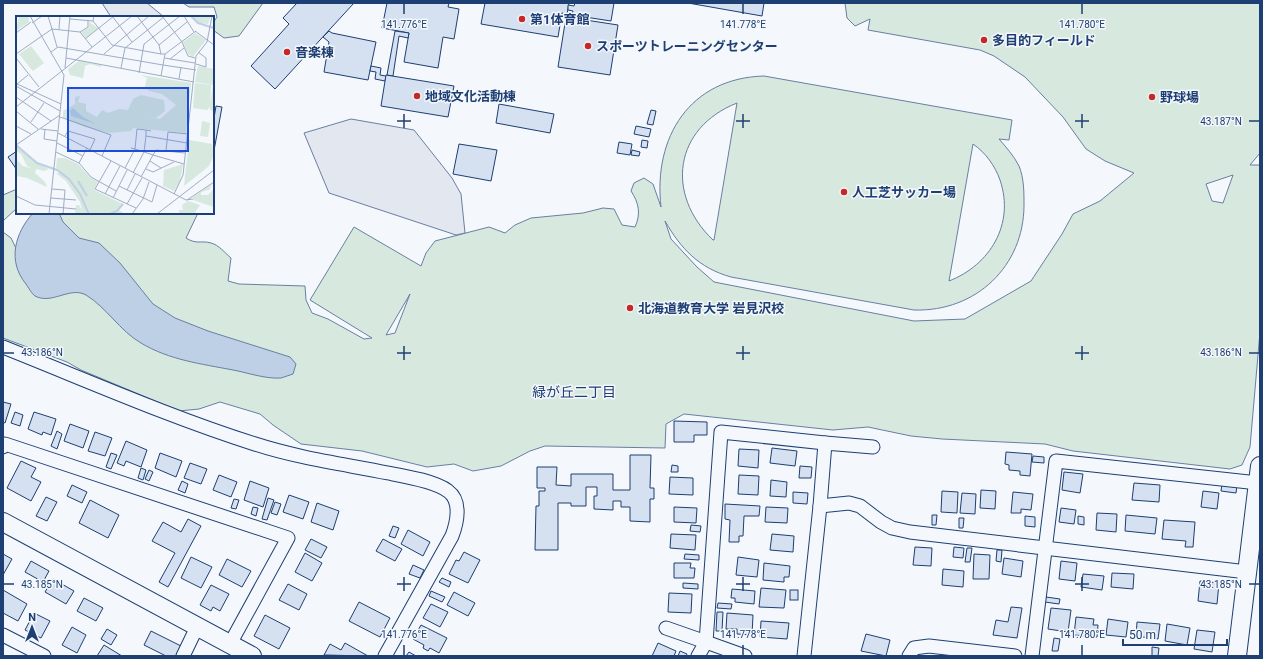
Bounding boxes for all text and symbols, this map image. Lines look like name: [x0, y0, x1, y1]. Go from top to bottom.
place label: 第1体育館: [530, 12, 589, 27]
marker: 第1体育館: [517, 14, 527, 24]
inset map: [16, 16, 214, 214]
text: 141.776°E: [381, 19, 427, 30]
text: 141.778°E: [720, 19, 766, 30]
text: 141.780°E: [1059, 19, 1105, 30]
place label: 多目的フィールド: [992, 33, 1096, 48]
marker: 多目的フィールド: [979, 35, 989, 45]
place label: スポーツトレーニングセンター: [596, 39, 778, 54]
marker: スポーツトレーニングセンター: [583, 41, 593, 51]
place label: 音楽棟: [295, 45, 334, 60]
marker: 音楽棟: [282, 47, 292, 57]
place label: 地域文化活動棟: [425, 89, 516, 104]
place label: 野球場: [1160, 90, 1199, 105]
marker: 地域文化活動棟: [412, 91, 422, 101]
marker: 野球場: [1147, 92, 1157, 102]
text: 43.187°N: [1200, 116, 1242, 127]
place label: 人工芝サッカー場: [852, 185, 956, 200]
marker: 人工芝サッカー場: [839, 187, 849, 197]
place label: 北海道教育大学 岩見沢校: [638, 301, 784, 316]
marker: 北海道教育大学 岩見沢校: [625, 303, 635, 313]
text: 43.186°N: [21, 347, 63, 358]
text: 43.186°N: [1200, 347, 1242, 358]
district label: 緑が丘二丁目: [532, 384, 616, 400]
text: 43.185°N: [21, 579, 63, 590]
text: 43.185°N: [1200, 579, 1242, 590]
north arrow: [12, 607, 52, 647]
text: N: [28, 611, 36, 624]
scale bar: [1123, 621, 1227, 647]
text: 50 m: [1129, 628, 1156, 642]
text: 141.776°E: [381, 629, 427, 640]
text: 141.778°E: [720, 629, 766, 640]
text: 141.780°E: [1059, 629, 1105, 640]

